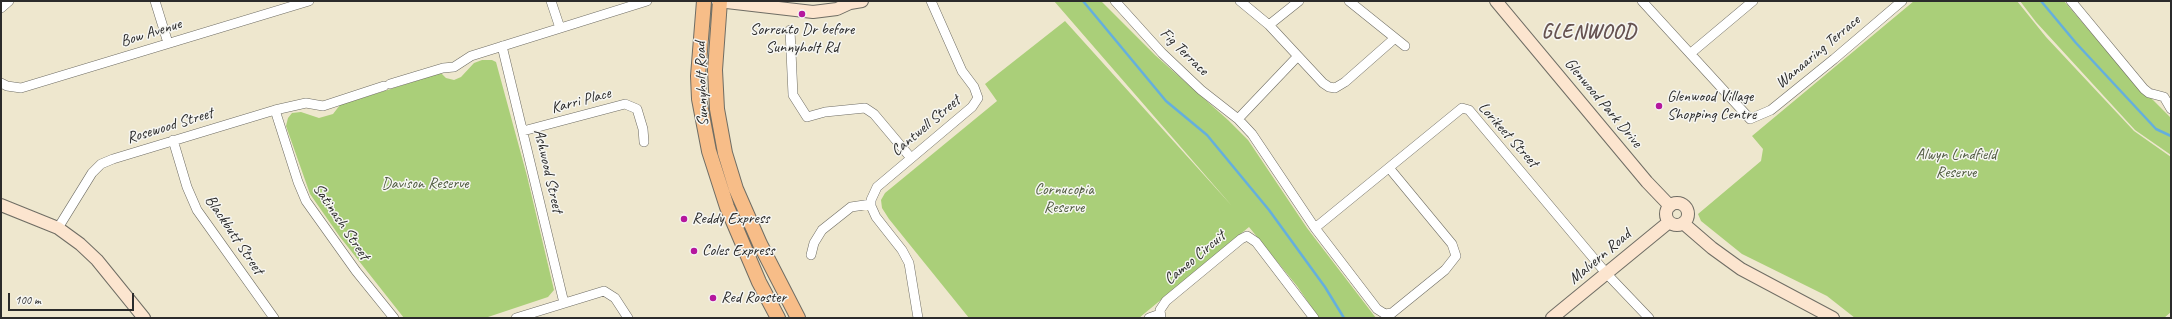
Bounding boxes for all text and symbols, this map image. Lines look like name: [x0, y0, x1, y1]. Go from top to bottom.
marker: Sorrento Dr before Sunnyholt Rd: [797, 9, 807, 19]
street label: Wanaaring Terrace: [1772, 11, 1864, 93]
street label: Bow Avenue: [118, 15, 184, 51]
place label: Sorrento Dr before Sunnyholt Rd: [750, 20, 854, 58]
district label: GLENWOOD: [1542, 21, 1636, 45]
street label: Fig Terrace: [1156, 24, 1212, 80]
street label: Sunnyholt Road: [691, 41, 713, 127]
street label: Glenwood Park Drive: [1560, 54, 1646, 152]
street label: Karri Place: [549, 84, 613, 118]
place label: Glenwood Village Shopping Centre: [1667, 87, 1756, 125]
street label: Cantwell Street: [887, 91, 965, 161]
street label: Lorikeet Street: [1474, 98, 1542, 172]
marker: Glenwood Village Shopping Centre: [1654, 101, 1664, 111]
street label: Rosewood Street: [124, 104, 216, 148]
street label: Ashwood Street: [529, 127, 567, 215]
park label: Alwyn Lindfield Reserve: [1916, 145, 1996, 183]
park label: Davison Reserve: [382, 174, 468, 194]
street label: Satinash Street: [308, 180, 374, 264]
park label: Cornucopia Reserve: [1034, 180, 1094, 218]
street label: Blackbutt Street: [200, 192, 268, 278]
place label: Reddy Express: [692, 209, 770, 229]
marker: Reddy Express: [679, 214, 689, 224]
street label: Malvern Road: [1565, 225, 1635, 289]
street label: Cameo Circuit: [1160, 227, 1230, 289]
place label: Coles Express: [702, 241, 774, 261]
marker: Coles Express: [689, 246, 699, 256]
scale bar: [10, 285, 136, 311]
place label: Red Rooster: [721, 288, 786, 308]
text: 100 m: [15, 292, 41, 308]
marker: Red Rooster: [708, 293, 718, 303]

